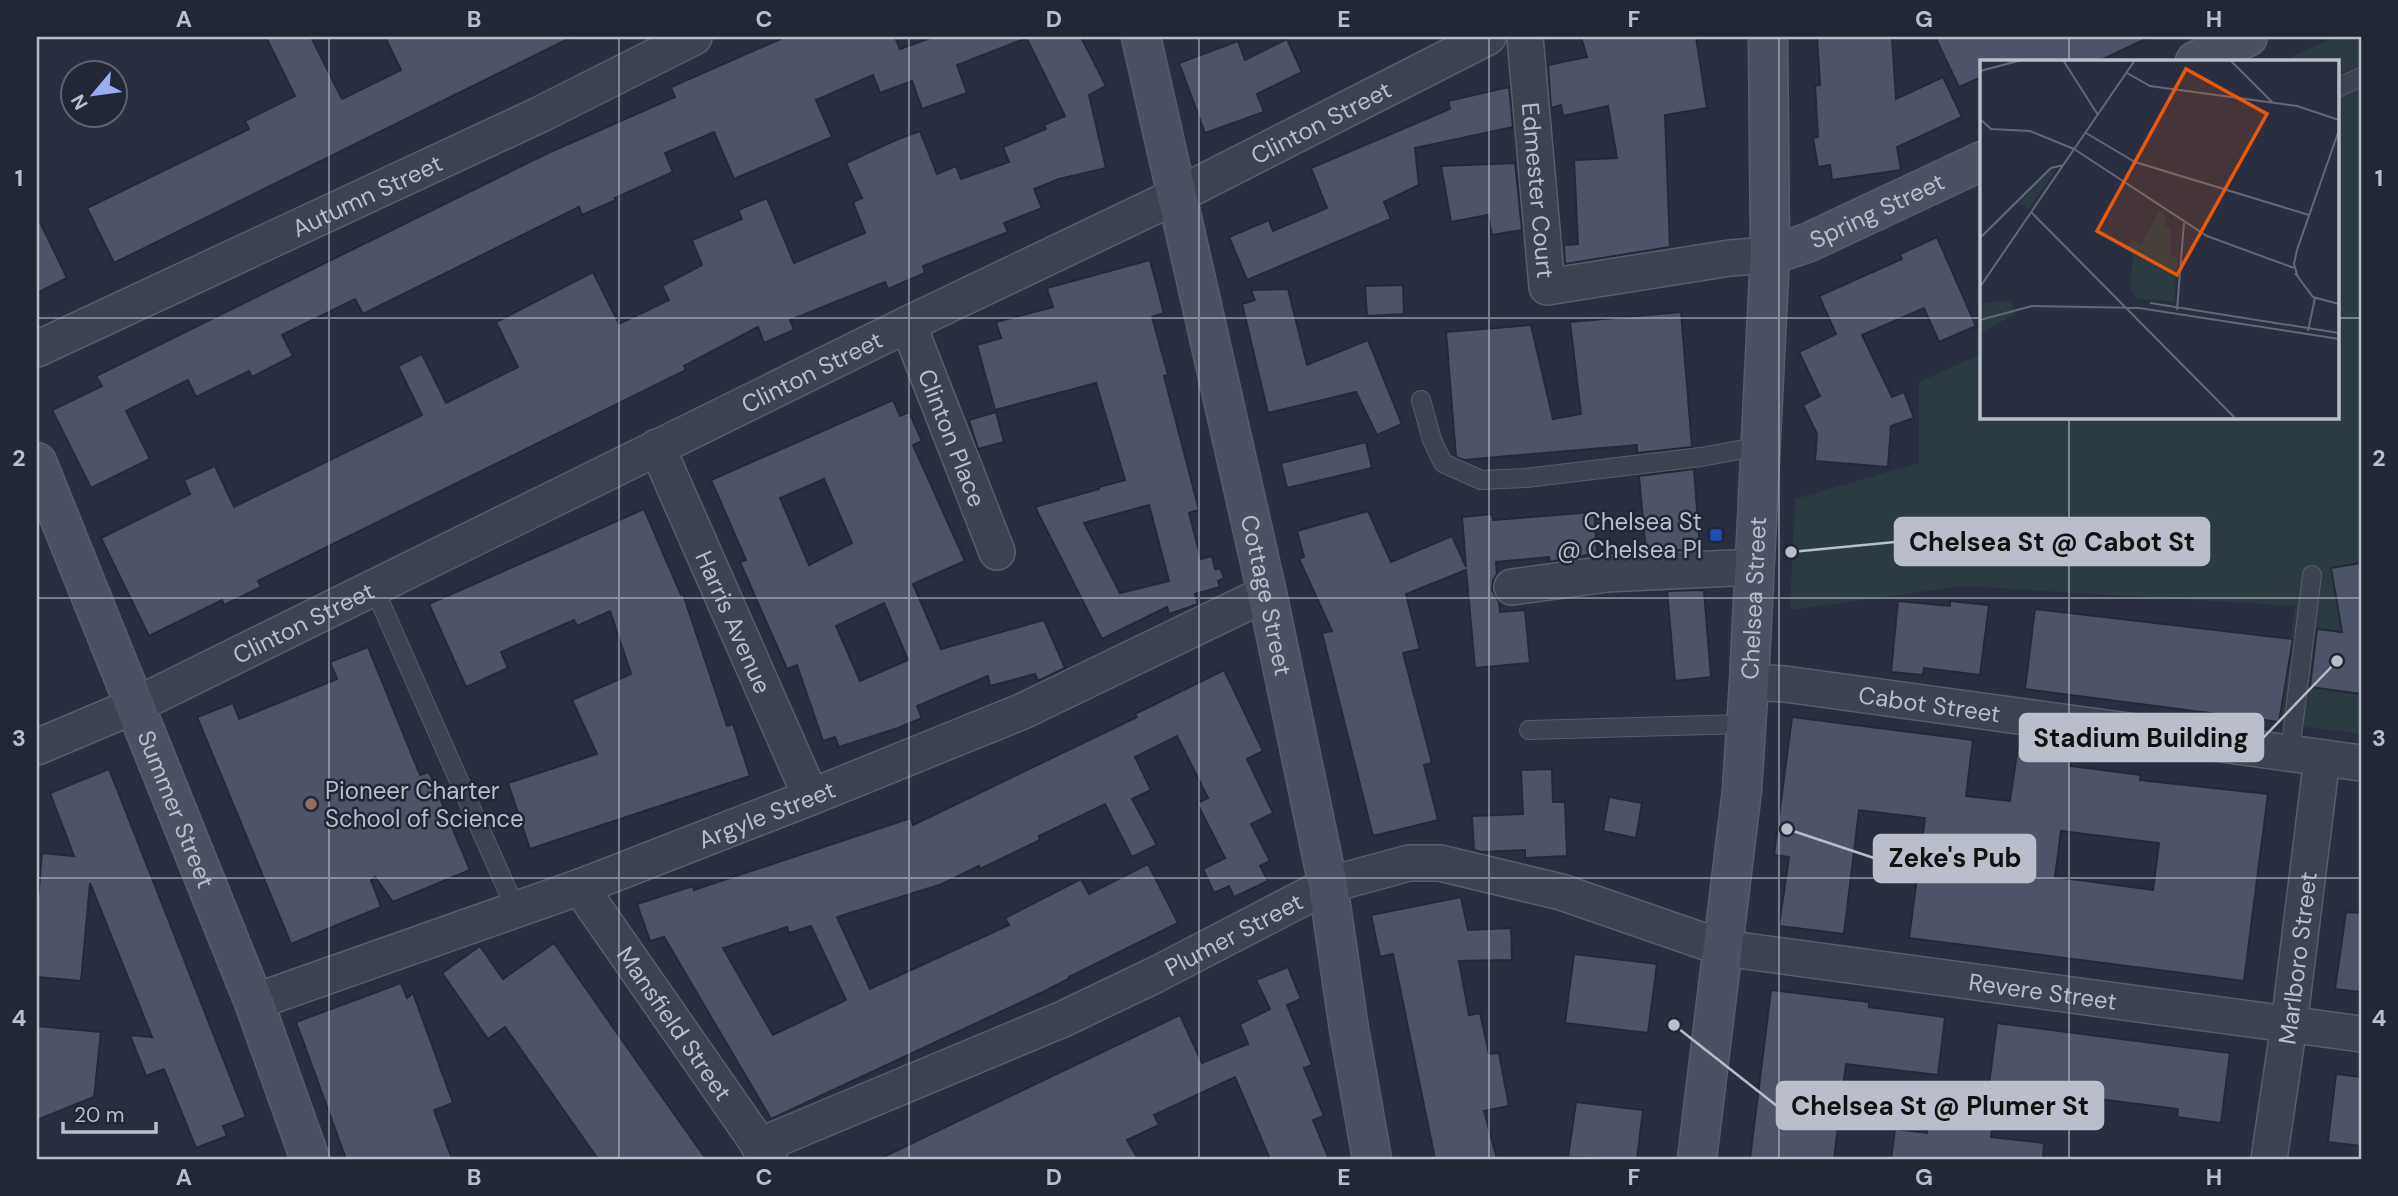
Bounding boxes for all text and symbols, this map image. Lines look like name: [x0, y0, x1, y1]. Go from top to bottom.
text: A: [176, 4, 192, 34]
text: B: [467, 4, 481, 34]
text: C: [756, 4, 772, 34]
text: D: [1046, 4, 1062, 34]
text: E: [1337, 4, 1351, 34]
text: F: [1628, 4, 1641, 34]
text: G: [1915, 4, 1933, 34]
text: H: [2206, 4, 2222, 34]
north arrow: [60, 60, 130, 130]
inset map: [1980, 60, 2338, 418]
street label: Clinton Street: [1245, 73, 1396, 171]
text: N: [65, 90, 94, 114]
street label: Edmester Court: [1515, 101, 1562, 280]
street label: Autumn Street: [287, 147, 447, 244]
text: 1: [15, 163, 23, 193]
text: 1: [2375, 163, 2383, 193]
street label: Spring Street: [1804, 165, 1949, 255]
street label: Clinton Street: [736, 324, 887, 419]
street label: Clinton Place: [912, 364, 993, 511]
text: 2: [12, 443, 26, 473]
text: 2: [2372, 443, 2386, 473]
place label: Chelsea St @ Chelsea Pl: [1557, 506, 1702, 565]
street label: Cottage Street: [1234, 511, 1299, 678]
street label: Chelsea Street: [1734, 516, 1773, 680]
callout: Chelsea St @ Cabot St: [1895, 518, 2209, 565]
text: Chelsea St @ Cabot St: [1909, 525, 2195, 559]
marker: Chelsea St @ Chelsea Pl: [1708, 527, 1724, 543]
street label: Harris Avenue: [689, 546, 779, 698]
street label: Clinton Street: [227, 575, 379, 670]
street label: Cabot Street: [1857, 679, 2003, 729]
callout: Stadium Building: [2020, 714, 2263, 761]
text: Stadium Building: [2033, 721, 2249, 755]
text: 3: [12, 723, 26, 753]
text: 3: [2372, 723, 2386, 753]
street label: Summer Street: [131, 726, 222, 893]
street label: Argyle Street: [694, 773, 840, 855]
place label: Pioneer Charter School of Science: [325, 775, 524, 834]
marker: Pioneer Charter School of Science: [303, 796, 319, 812]
callout: Zeke's Pub: [1874, 835, 2035, 882]
text: Zeke's Pub: [1889, 841, 2021, 875]
street label: Marlboro Street: [2271, 870, 2323, 1047]
street label: Plumer Street: [1159, 885, 1308, 983]
street label: Mansfield Street: [610, 940, 739, 1107]
street label: Revere Street: [1967, 966, 2119, 1016]
text: 4: [12, 1003, 27, 1033]
text: 4: [2372, 1003, 2387, 1033]
callout: Chelsea St @ Plumer St: [1777, 1082, 2103, 1129]
text: Chelsea St @ Plumer St: [1791, 1089, 2089, 1123]
scale bar: [63, 1091, 156, 1135]
text: 20 m: [74, 1101, 125, 1129]
text: A: [176, 1162, 192, 1192]
text: B: [467, 1162, 481, 1192]
text: C: [756, 1162, 772, 1192]
text: D: [1046, 1162, 1062, 1192]
text: E: [1337, 1162, 1351, 1192]
text: F: [1628, 1162, 1641, 1192]
text: G: [1915, 1162, 1933, 1192]
text: H: [2206, 1162, 2222, 1192]

